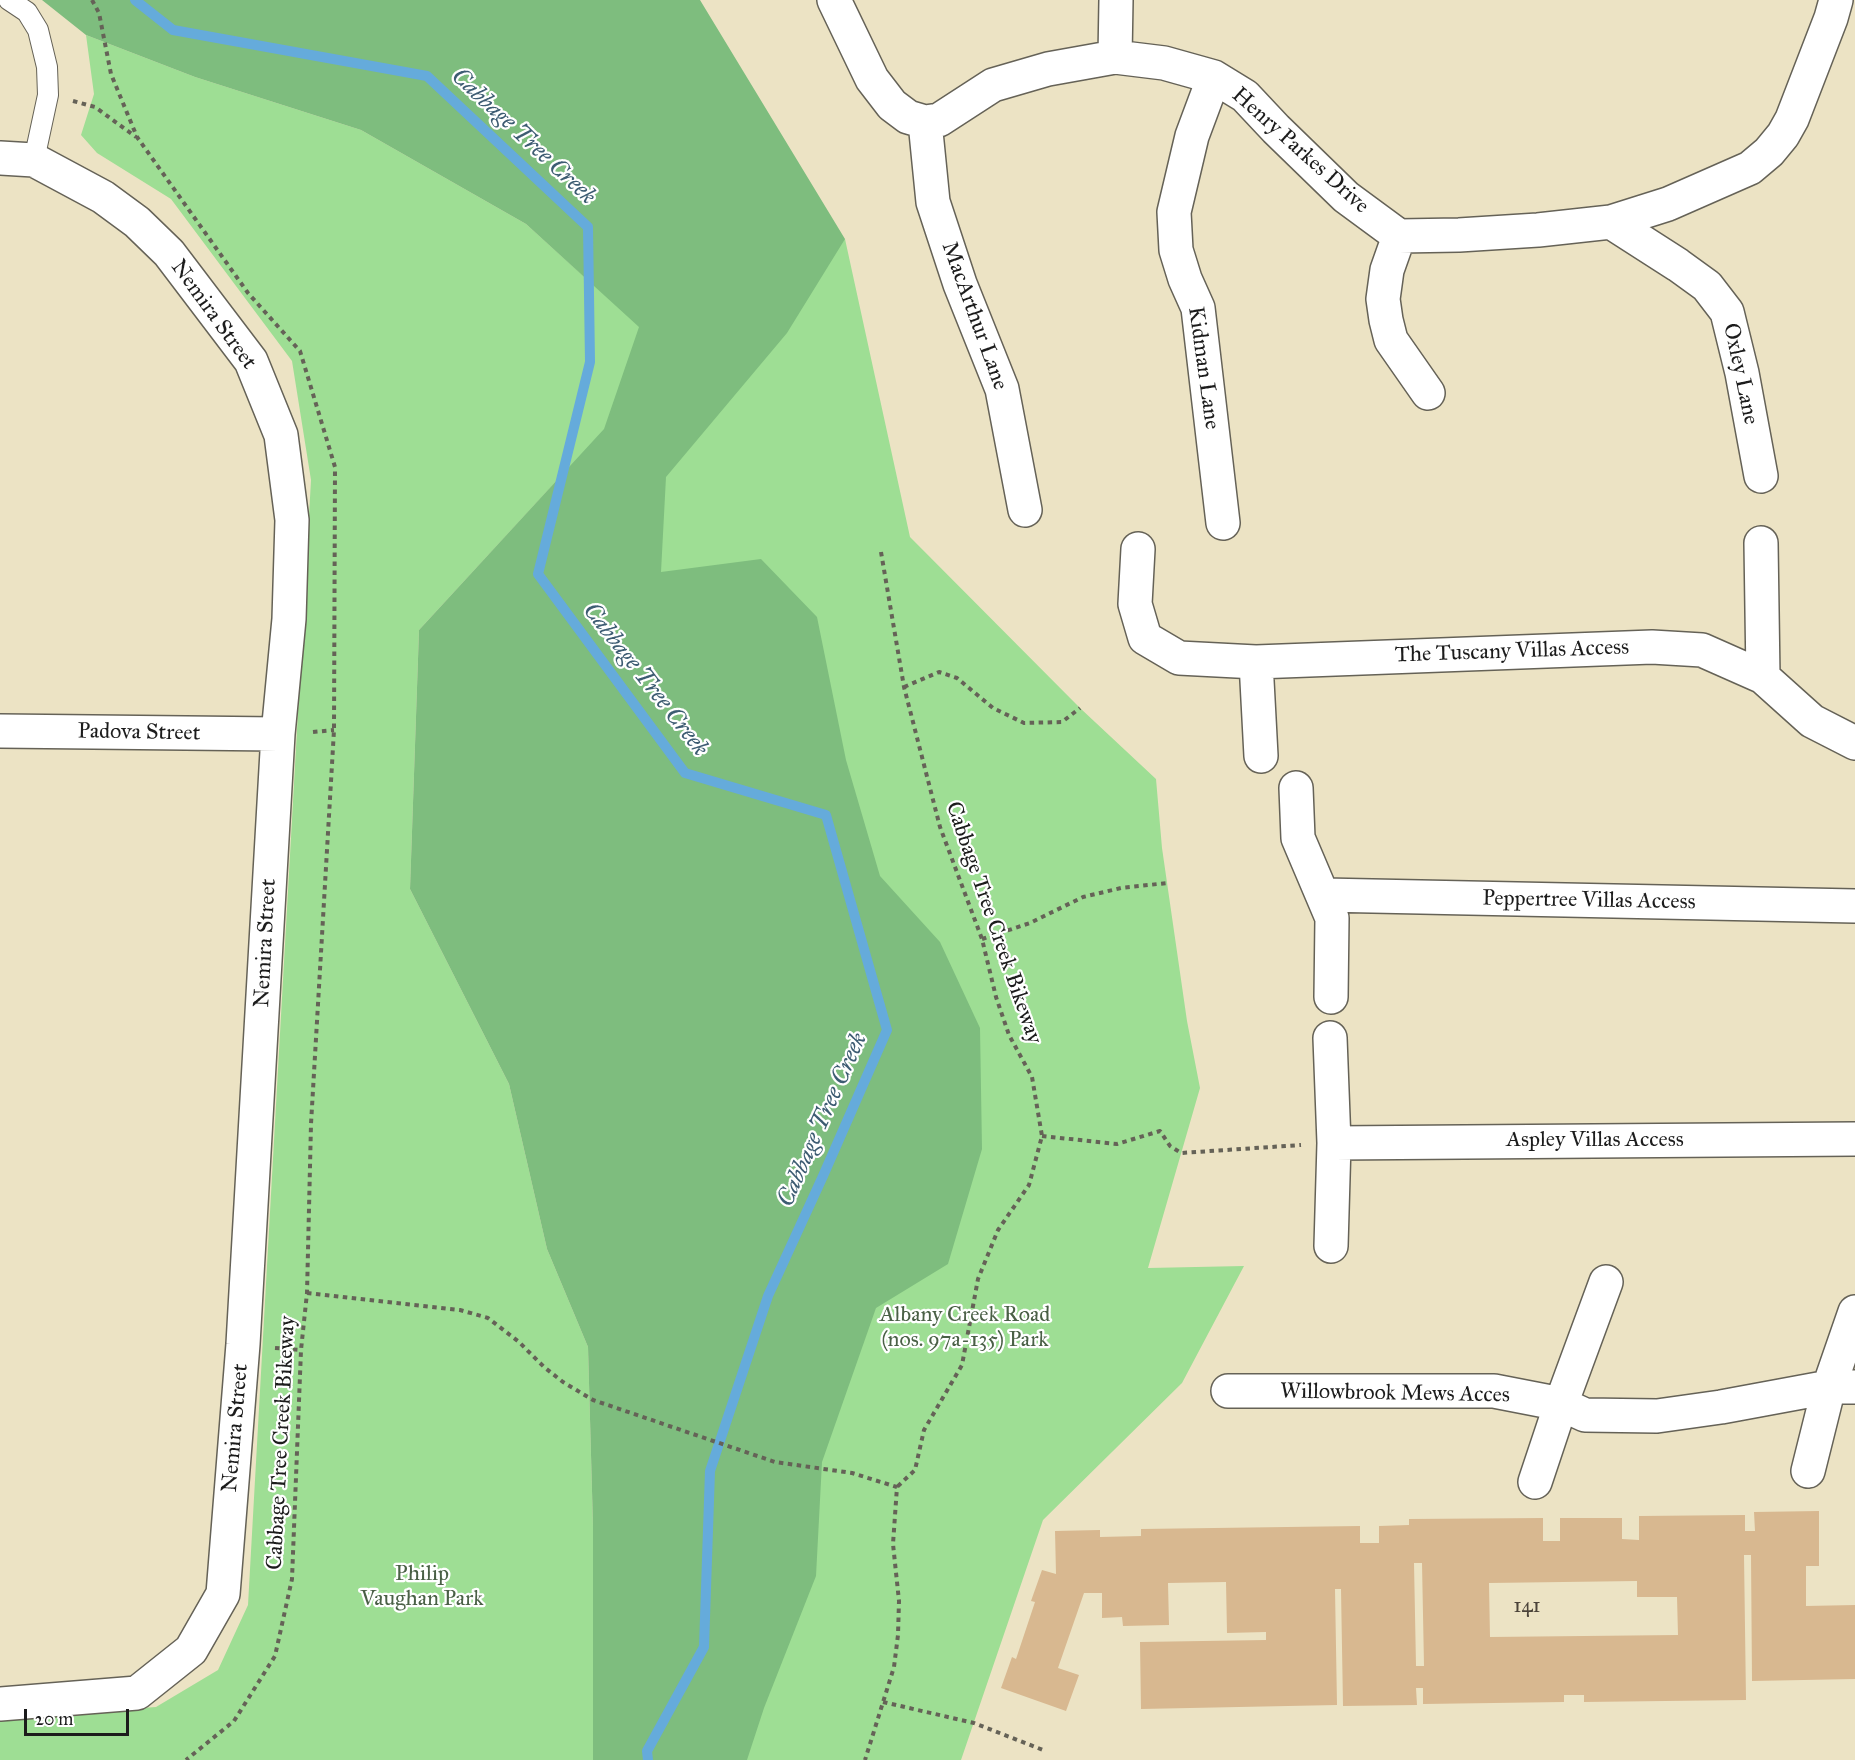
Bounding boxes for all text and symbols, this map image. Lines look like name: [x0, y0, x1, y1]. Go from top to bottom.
water label: Cabbage Tree Creek: [445, 63, 601, 211]
street label: Henry Parkes Drive: [1226, 82, 1374, 220]
street label: MacArthur Lane: [935, 238, 1013, 394]
street label: Nemira Street: [164, 255, 262, 375]
street label: Kidman Lane: [1181, 305, 1225, 431]
street label: Oxley Lane: [1716, 321, 1764, 427]
water label: Cabbage Tree Creek: [576, 597, 714, 763]
street label: The Tuscany Villas Access: [1394, 635, 1630, 669]
street label: Padova Street: [77, 719, 201, 747]
street label: Cabbage Tree Creek Bikeway: [939, 798, 1047, 1048]
street label: Nemira Street: [249, 878, 283, 1008]
street label: Peppertree Villas Access: [1482, 886, 1696, 916]
water label: Cabbage Tree Creek: [772, 1029, 874, 1211]
street label: Aspley Villas Access: [1506, 1128, 1684, 1154]
park label: Albany Creek Road (nos. 97a-135) Park: [880, 1303, 1050, 1354]
street label: Cabbage Tree Creek Bikeway: [262, 1315, 302, 1571]
street label: Nemira Street: [217, 1363, 255, 1493]
street label: Willowbrook Mews Acces: [1280, 1379, 1510, 1409]
park label: Philip Vaughan Park: [361, 1562, 483, 1614]
house number: 141: [1514, 1595, 1540, 1619]
scale bar: [27, 1697, 132, 1735]
text: 20 m: [35, 1708, 73, 1730]

